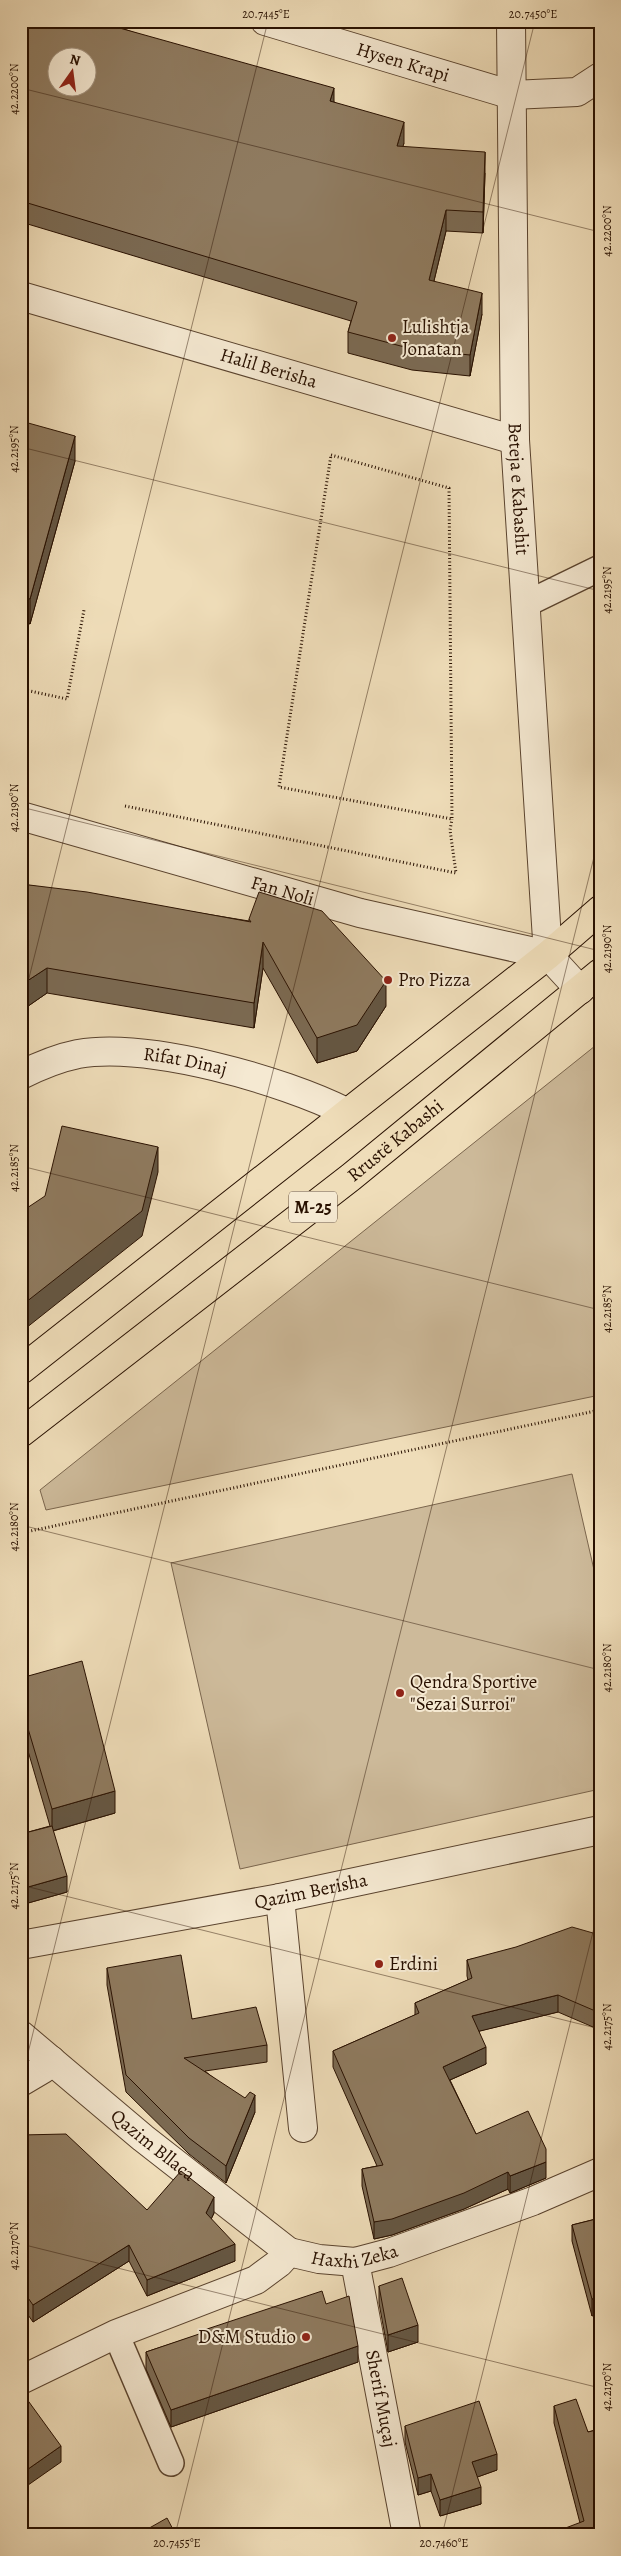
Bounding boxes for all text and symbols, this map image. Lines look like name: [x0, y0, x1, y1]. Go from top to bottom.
text: 20.7445°E: [242, 6, 290, 22]
text: 20.7450°E: [509, 6, 557, 22]
street label: Hysen Krapi: [353, 36, 453, 89]
north arrow: [48, 48, 98, 98]
text: N: [68, 49, 82, 70]
text: 42.2200°N: [6, 63, 22, 115]
text: 42.2200°N: [599, 205, 615, 257]
place label: Lulishtja Jonatan: [402, 314, 470, 362]
marker: Lulishtja Jonatan: [386, 332, 398, 344]
street label: Halil Berisha: [217, 342, 321, 395]
street label: Beteja e Kabashit: [502, 423, 535, 556]
text: 42.2195°N: [6, 425, 22, 473]
text: 42.2195°N: [599, 566, 615, 614]
text: 42.2190°N: [6, 783, 22, 832]
street label: Fan Noli: [248, 869, 317, 912]
text: 42.2190°N: [599, 924, 615, 973]
place label: Pro Pizza: [398, 967, 471, 993]
marker: Pro Pizza: [382, 974, 394, 986]
street label: Rifat Dinaj: [142, 1041, 230, 1082]
street label: Rrustë Kabashi: [342, 1093, 449, 1188]
text: 42.2185°N: [6, 1144, 22, 1192]
road number: M-25: [289, 1192, 337, 1222]
text: 42.2185°N: [599, 1285, 615, 1333]
text: 42.2180°N: [6, 1502, 22, 1552]
text: 42.2180°N: [599, 1643, 615, 1693]
place label: Qendra Sportive "Sezai Surroi": [410, 1669, 537, 1717]
marker: Qendra Sportive "Sezai Surroi": [394, 1687, 406, 1699]
text: 42.2175°N: [6, 1862, 22, 1910]
street label: Qazim Berisha: [252, 1867, 370, 1915]
place label: Erdini: [389, 1951, 438, 1977]
marker: Erdini: [373, 1958, 385, 1970]
text: 42.2175°N: [599, 2003, 615, 2051]
street label: Qazim Bllaca: [105, 2103, 201, 2187]
text: 42.2170°N: [6, 2221, 22, 2270]
street label: Haxhi Zeka: [308, 2238, 402, 2275]
place label: D&M Studio: [198, 2324, 296, 2350]
marker: D&M Studio: [300, 2331, 312, 2343]
street label: Sherif Muçaj: [359, 2348, 403, 2449]
text: 42.2170°N: [599, 2362, 615, 2411]
text: 20.7455°E: [153, 2535, 201, 2551]
text: 20.7460°E: [420, 2535, 468, 2551]

